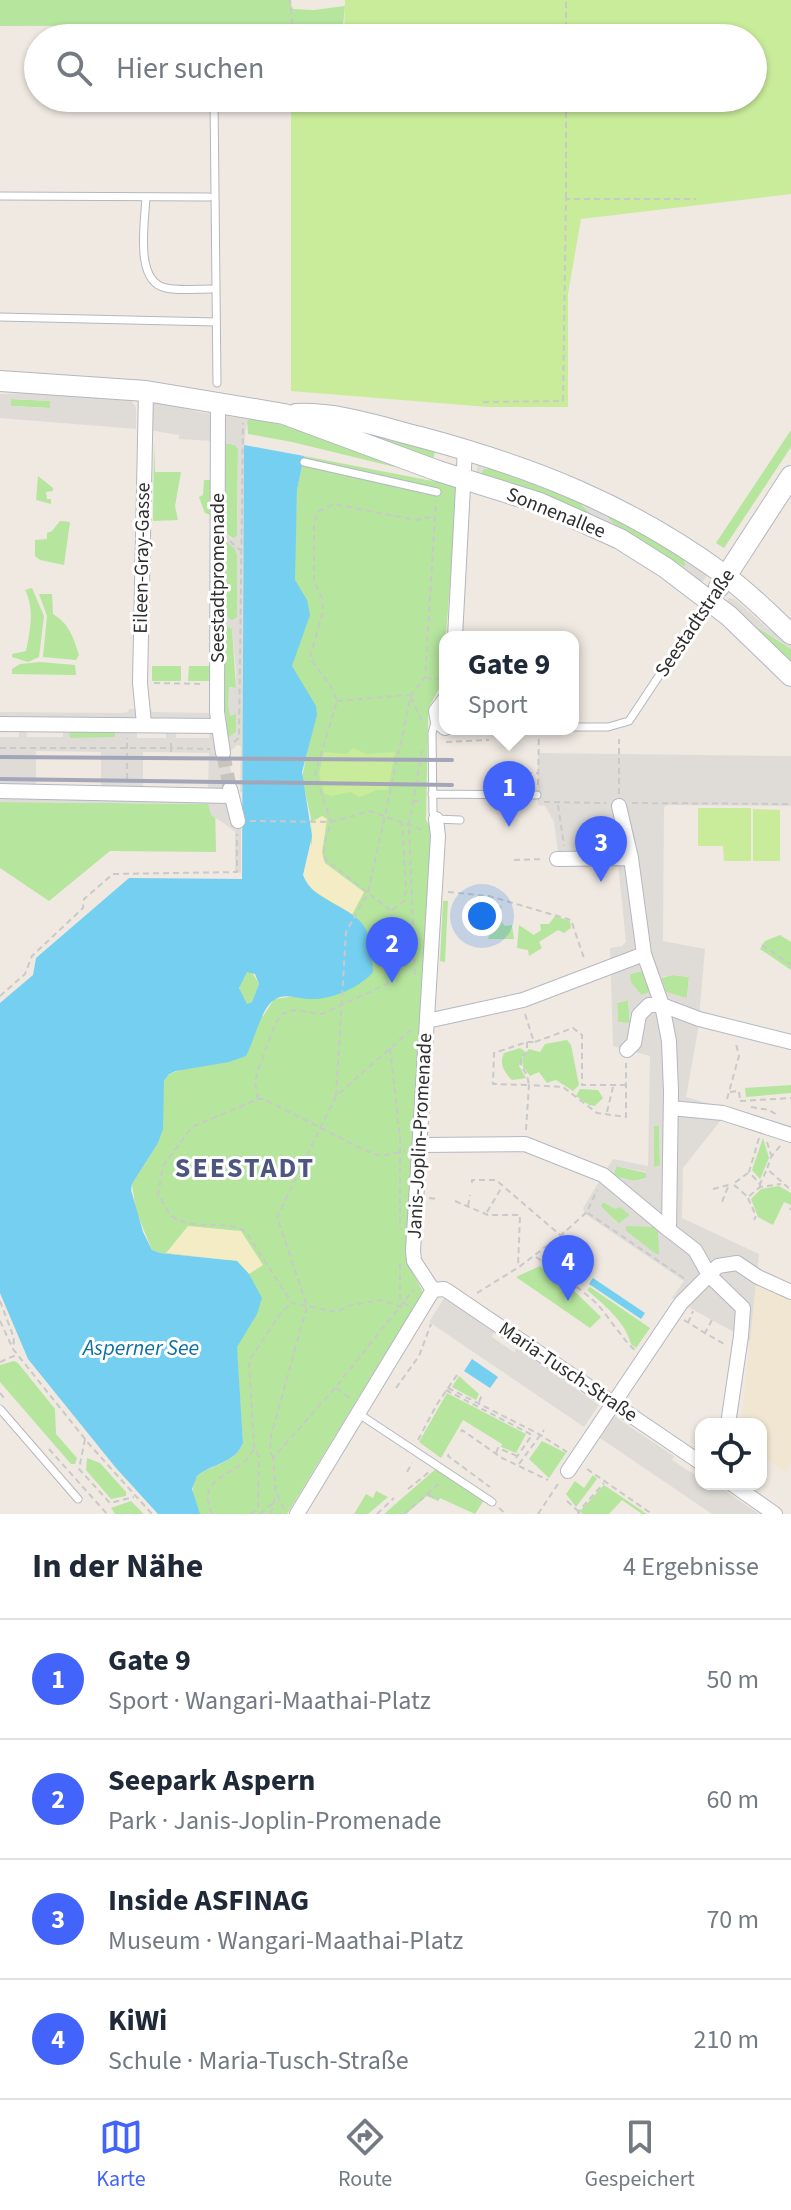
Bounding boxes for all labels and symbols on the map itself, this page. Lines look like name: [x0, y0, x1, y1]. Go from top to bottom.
street label: Sonnenallee: [502, 480, 610, 546]
street label: Eileen-Gray-Gasse: [127, 482, 157, 634]
street label: Seestadtpromenade: [204, 493, 232, 663]
street label: Seestadtstraße: [648, 563, 742, 683]
pin: 1: [483, 761, 535, 827]
pin: 3: [575, 816, 627, 882]
your location: [462, 896, 502, 936]
pin: 2: [366, 917, 418, 983]
street label: Janis-Joplin-Promenade: [401, 1032, 439, 1240]
district label: SEESTADT: [175, 1148, 315, 1188]
pin: 4: [542, 1235, 594, 1301]
street label: Maria-Tusch-Straße: [493, 1315, 643, 1429]
water label: Asperner See: [81, 1332, 199, 1364]

